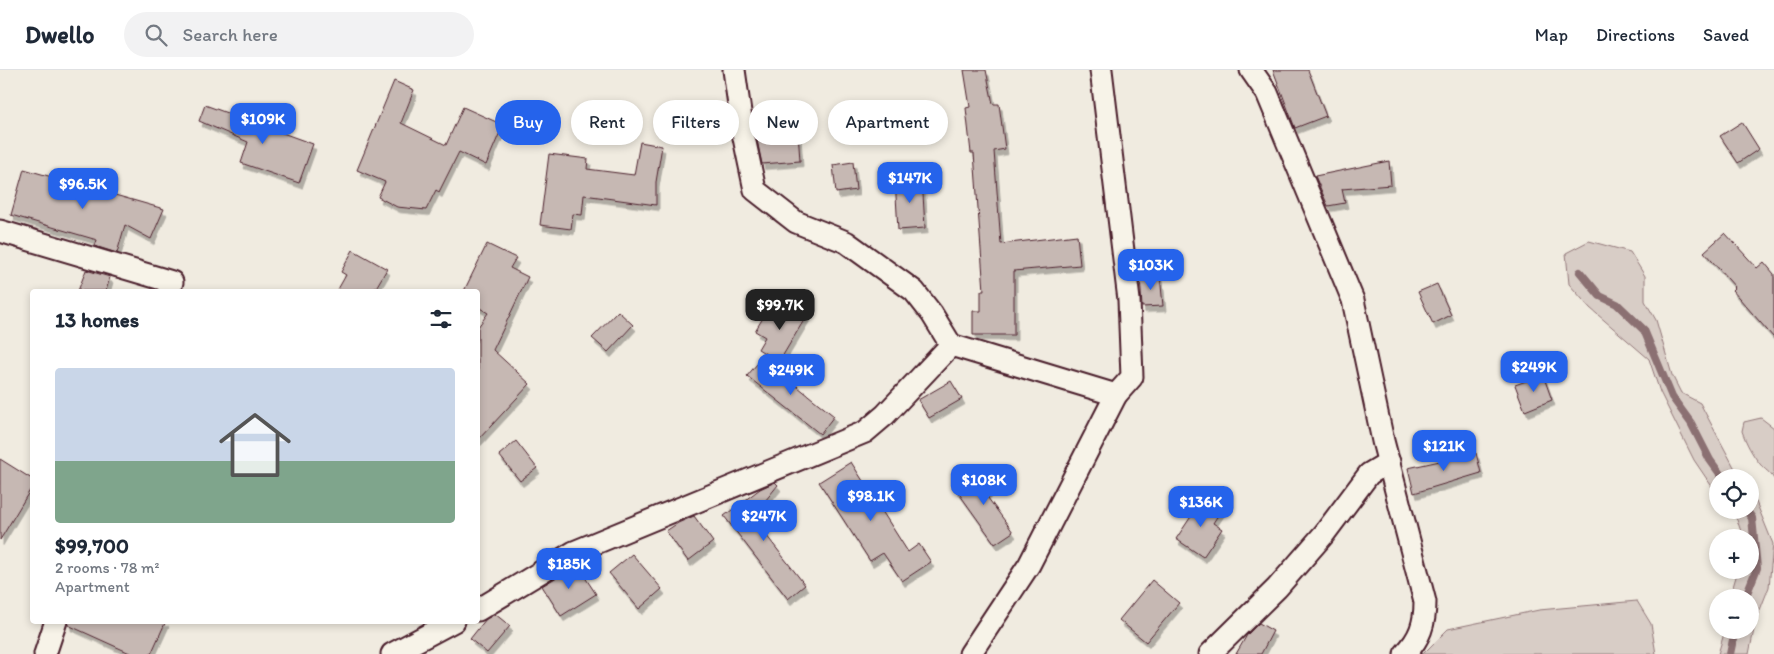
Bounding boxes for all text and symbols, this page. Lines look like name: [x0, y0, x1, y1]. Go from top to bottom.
search box: [124, 12, 474, 57]
text: Dwello: [25, 20, 94, 49]
icon: search: [142, 21, 170, 49]
text: Search here: [182, 23, 278, 46]
text: Map: [1535, 24, 1568, 46]
text: Directions: [1596, 24, 1675, 46]
text: Saved: [1703, 24, 1749, 46]
chip: Buy: [495, 100, 561, 145]
chip: Rent: [571, 100, 643, 145]
chip: Filters: [653, 100, 739, 145]
chip: New: [749, 100, 818, 145]
chip: Apartment: [828, 100, 948, 145]
pin: $109K: [228, 102, 298, 145]
text: $109K: [241, 109, 285, 128]
pin: $147K: [875, 162, 945, 204]
pin: $96.5K: [42, 168, 124, 210]
text: $147K: [888, 168, 932, 187]
text: $96.5K: [59, 174, 107, 193]
pin: $103K: [1116, 248, 1186, 291]
text: $103K: [1129, 255, 1173, 274]
pin: $99.7K: [739, 288, 821, 331]
text: $99.7K: [757, 295, 803, 314]
icon: filters: [427, 305, 455, 333]
text: 13 homes: [55, 307, 139, 332]
pin: $249K: [1499, 350, 1569, 393]
pin: $249K: [756, 354, 826, 396]
text: $249K: [1512, 357, 1556, 376]
text: $249K: [769, 360, 813, 379]
icon: home: [210, 400, 300, 490]
pin: $121K: [1409, 430, 1479, 472]
text: $121K: [1423, 436, 1465, 455]
pin: $108K: [949, 464, 1019, 506]
map controls: [1709, 469, 1759, 639]
button: locate: [1709, 469, 1759, 519]
text: $108K: [962, 470, 1006, 489]
pin: $98.1K: [830, 480, 912, 522]
text: $98.1K: [848, 486, 894, 505]
pin: $136K: [1166, 486, 1236, 528]
text: $136K: [1180, 492, 1222, 511]
pin: $247K: [729, 500, 799, 542]
text: $247K: [742, 506, 786, 525]
button: +: [1709, 529, 1759, 579]
text: $99,700: [55, 533, 129, 558]
pin: $185K: [534, 548, 604, 590]
text: $185K: [548, 554, 590, 573]
text: 2 rooms · 78 m²: [55, 558, 160, 577]
text: Apartment: [55, 577, 130, 596]
button: −: [1709, 589, 1759, 639]

